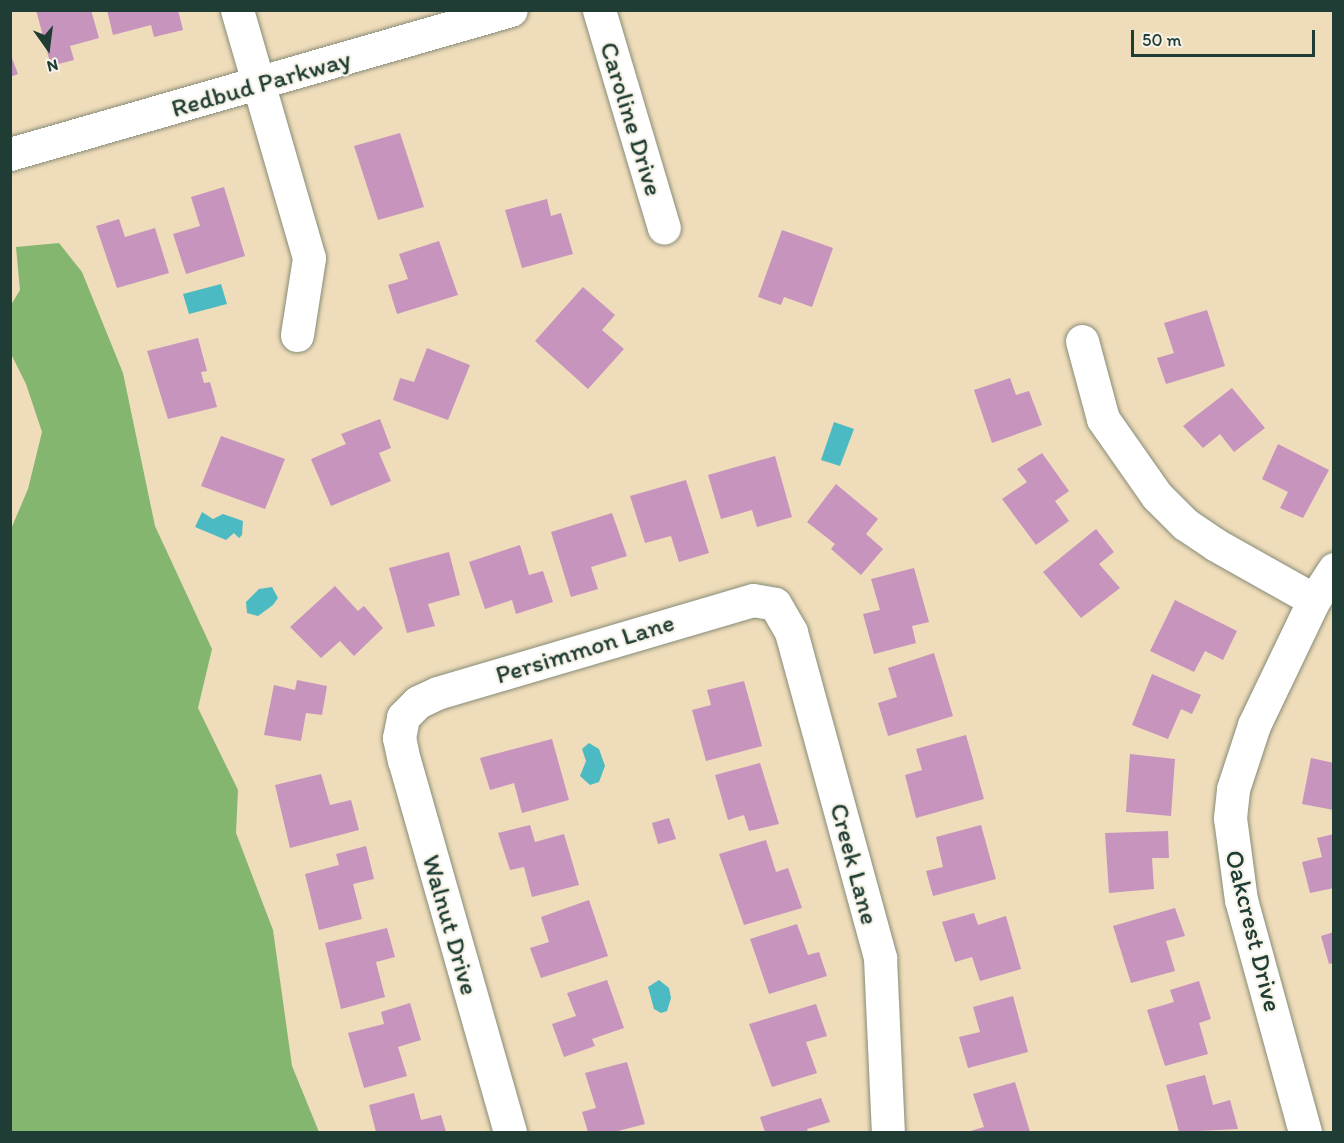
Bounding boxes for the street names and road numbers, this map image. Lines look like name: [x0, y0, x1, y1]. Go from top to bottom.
street label: Caroline Drive: [593, 38, 669, 200]
street label: Redbud Parkway: [168, 44, 354, 124]
street label: Persimmon Lane: [492, 607, 678, 691]
street label: Creek Lane: [823, 800, 885, 928]
street label: Oakcrest Drive: [1218, 847, 1288, 1015]
street label: Walnut Drive: [415, 851, 485, 999]

